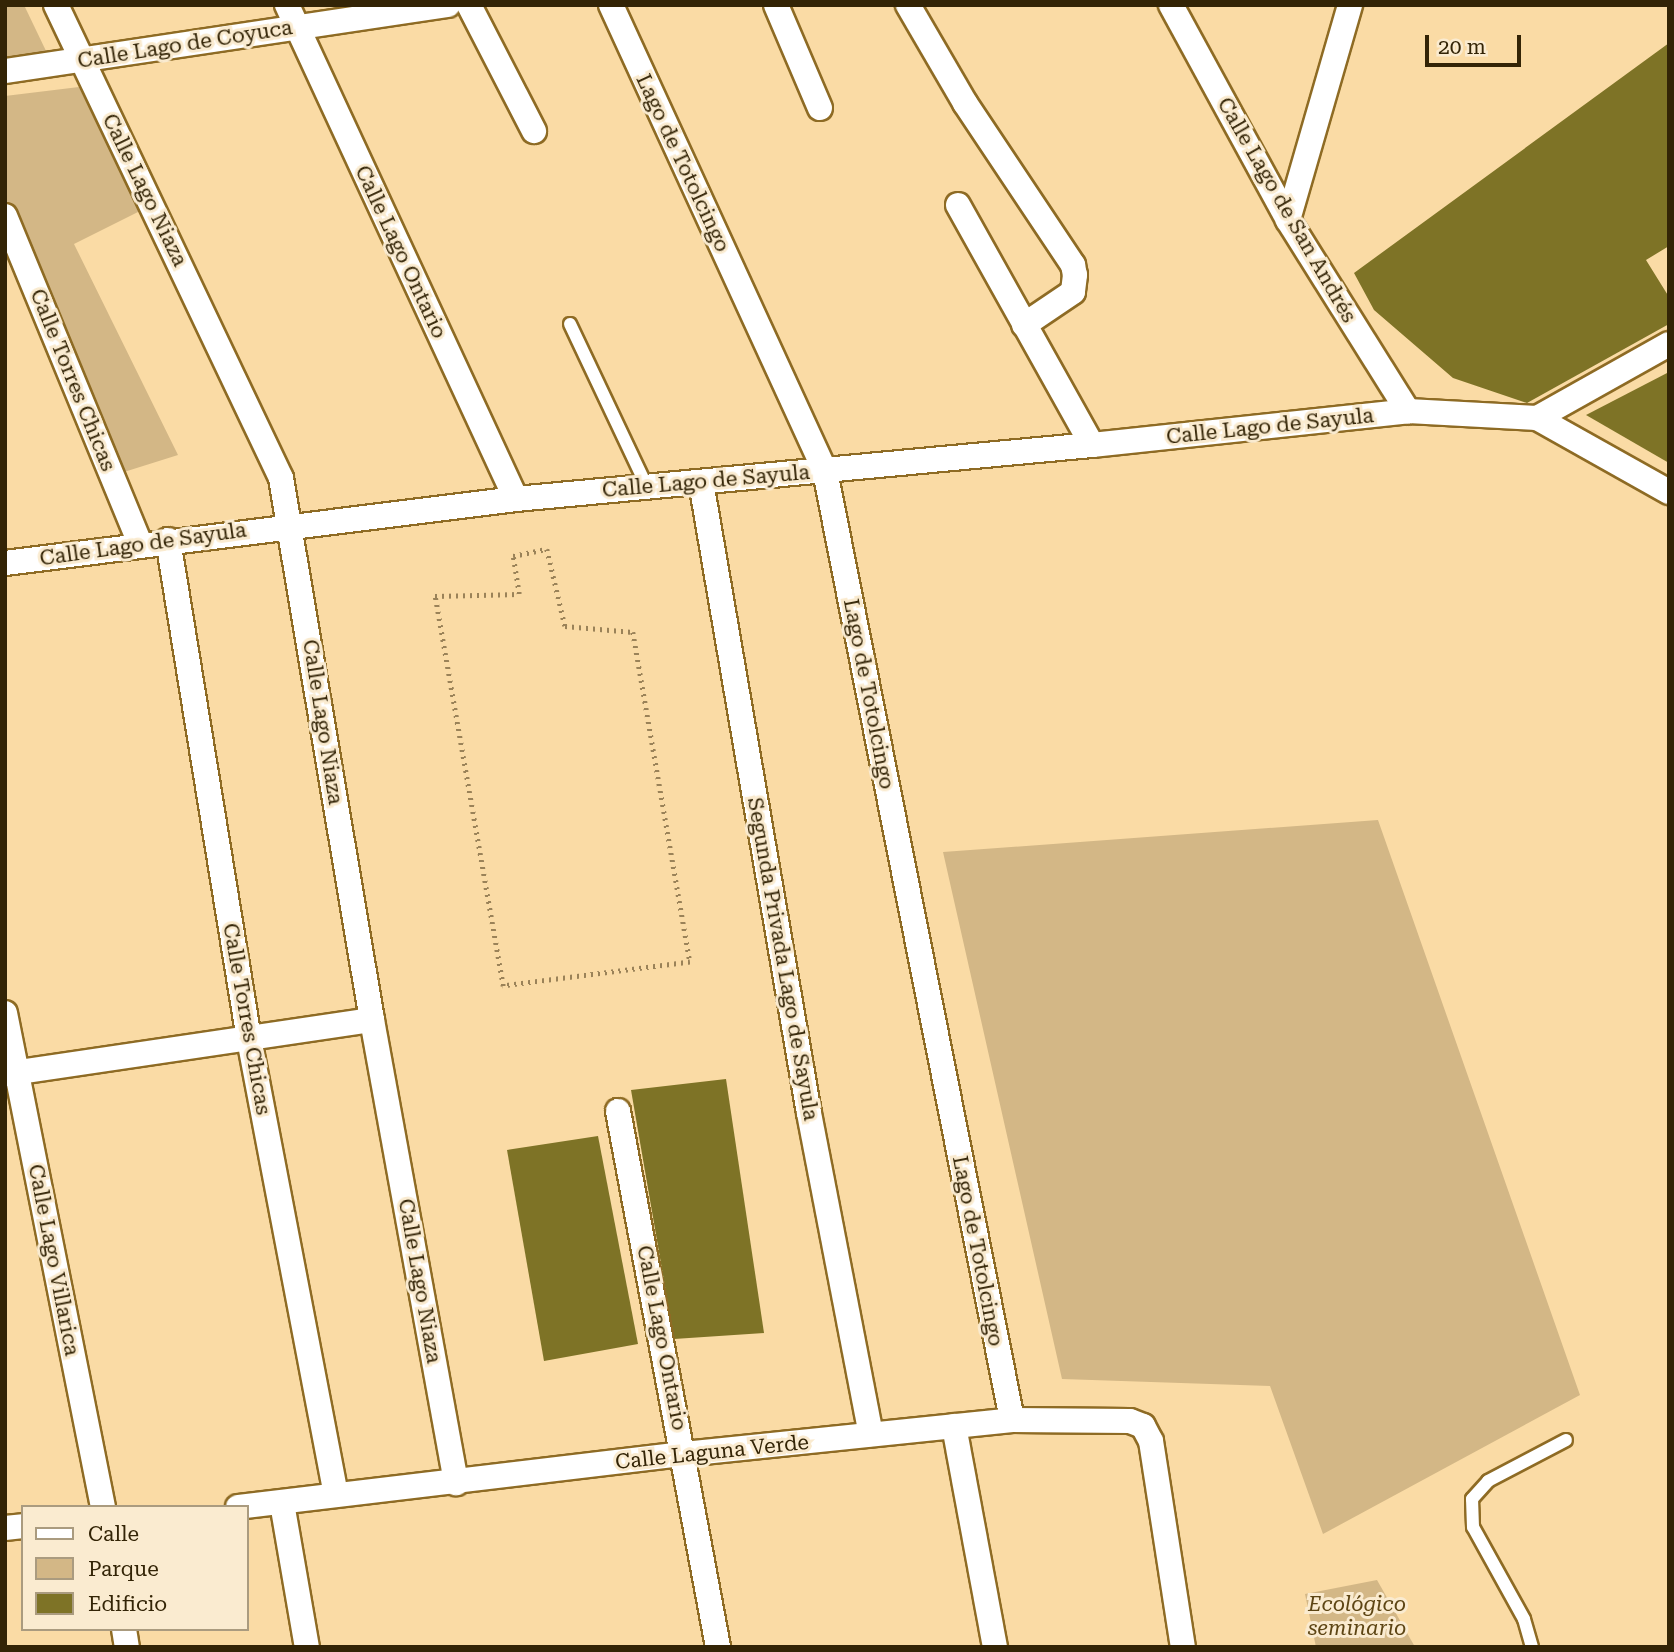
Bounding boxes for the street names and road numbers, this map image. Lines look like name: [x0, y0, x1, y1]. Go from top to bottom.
street label: Calle Lago de Coyuca: [76, 15, 294, 73]
street label: Lago de Totolcingo: [631, 70, 735, 256]
street label: Calle Lago de San Andrés: [1212, 93, 1362, 327]
street label: Calle Lago Niaza: [97, 110, 193, 270]
street label: Calle Lago Ontario: [350, 161, 452, 343]
street label: Calle Torres Chicas: [25, 285, 121, 475]
street label: Calle Lago de Sayula: [1165, 403, 1375, 449]
street label: Calle Lago de Sayula: [601, 459, 811, 503]
street label: Calle Lago de Sayula: [38, 517, 248, 571]
street label: Lago de Totolcingo: [838, 597, 900, 791]
street label: Calle Lago Niaza: [298, 638, 348, 806]
street label: Segunda Privada Lago de Sayula: [742, 795, 824, 1123]
street label: Calle Torres Chicas: [218, 921, 276, 1117]
street label: Lago de Totolcingo: [947, 1154, 1009, 1348]
street label: Calle Lago Villarica: [23, 1162, 85, 1358]
street label: Calle Lago Niaza: [393, 1197, 447, 1365]
street label: Calle Lago Ontario: [632, 1243, 692, 1433]
street label: Calle Laguna Verde: [614, 1429, 810, 1475]

